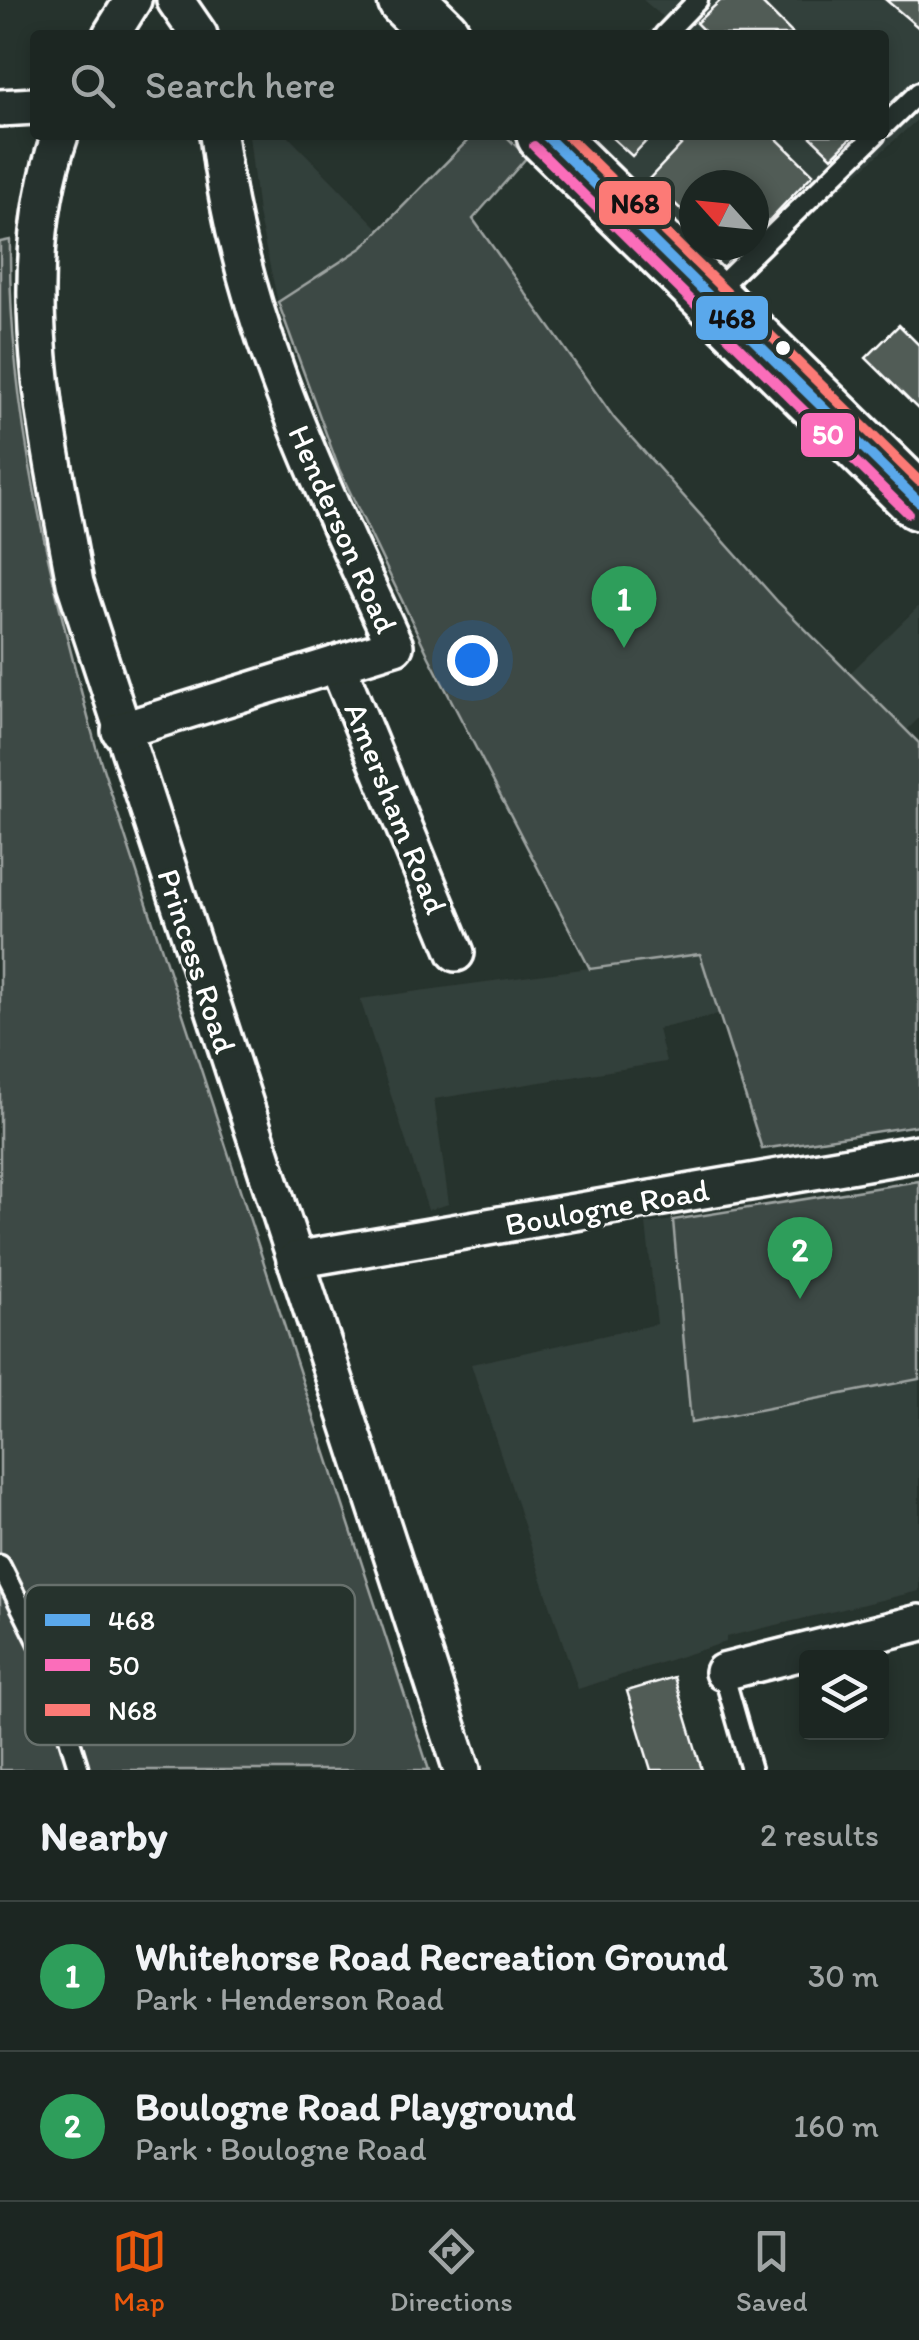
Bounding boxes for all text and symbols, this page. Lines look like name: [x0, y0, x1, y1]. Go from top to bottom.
search box: [30, 30, 889, 140]
icon: search: [65, 58, 120, 113]
text: Search here: [145, 62, 336, 108]
north arrow: [679, 170, 769, 260]
line badge: N68: [597, 179, 673, 227]
text: N68: [610, 186, 660, 220]
line badge: 468: [694, 294, 770, 342]
text: 468: [709, 301, 755, 335]
unlabelled marker: [773, 338, 793, 358]
line badge: 50: [799, 411, 857, 459]
text: 50: [812, 417, 844, 451]
street label: Henderson Road: [280, 419, 406, 639]
pin: 1: [592, 566, 656, 648]
your location: [447, 635, 498, 686]
street label: Amersham Road: [336, 697, 456, 919]
street label: Princess Road: [149, 864, 245, 1058]
street label: Boulogne Road: [502, 1170, 712, 1244]
pin: 2: [768, 1216, 832, 1299]
legend: [25, 1585, 355, 1745]
text: 468: [108, 1603, 155, 1637]
text: 50: [108, 1648, 140, 1682]
map controls: [799, 1650, 889, 1740]
button: layers: [799, 1650, 889, 1740]
text: N68: [108, 1693, 157, 1727]
text: Nearby: [40, 1810, 167, 1861]
text: 2 results: [760, 1816, 879, 1854]
text: Whitehorse Road Recreation Ground: [135, 1934, 728, 1980]
text: 1: [65, 1957, 80, 1995]
text: 30 m: [808, 1957, 879, 1995]
text: Park · Henderson Road: [135, 1980, 444, 2018]
text: Boulogne Road Playground: [135, 2084, 576, 2130]
text: 2: [64, 2107, 81, 2145]
text: 160 m: [793, 2107, 879, 2145]
text: Park · Boulogne Road: [135, 2130, 427, 2168]
tab: Map: [112, 2224, 167, 2318]
tab: Directions: [390, 2224, 513, 2318]
tab: Saved: [736, 2224, 807, 2318]

